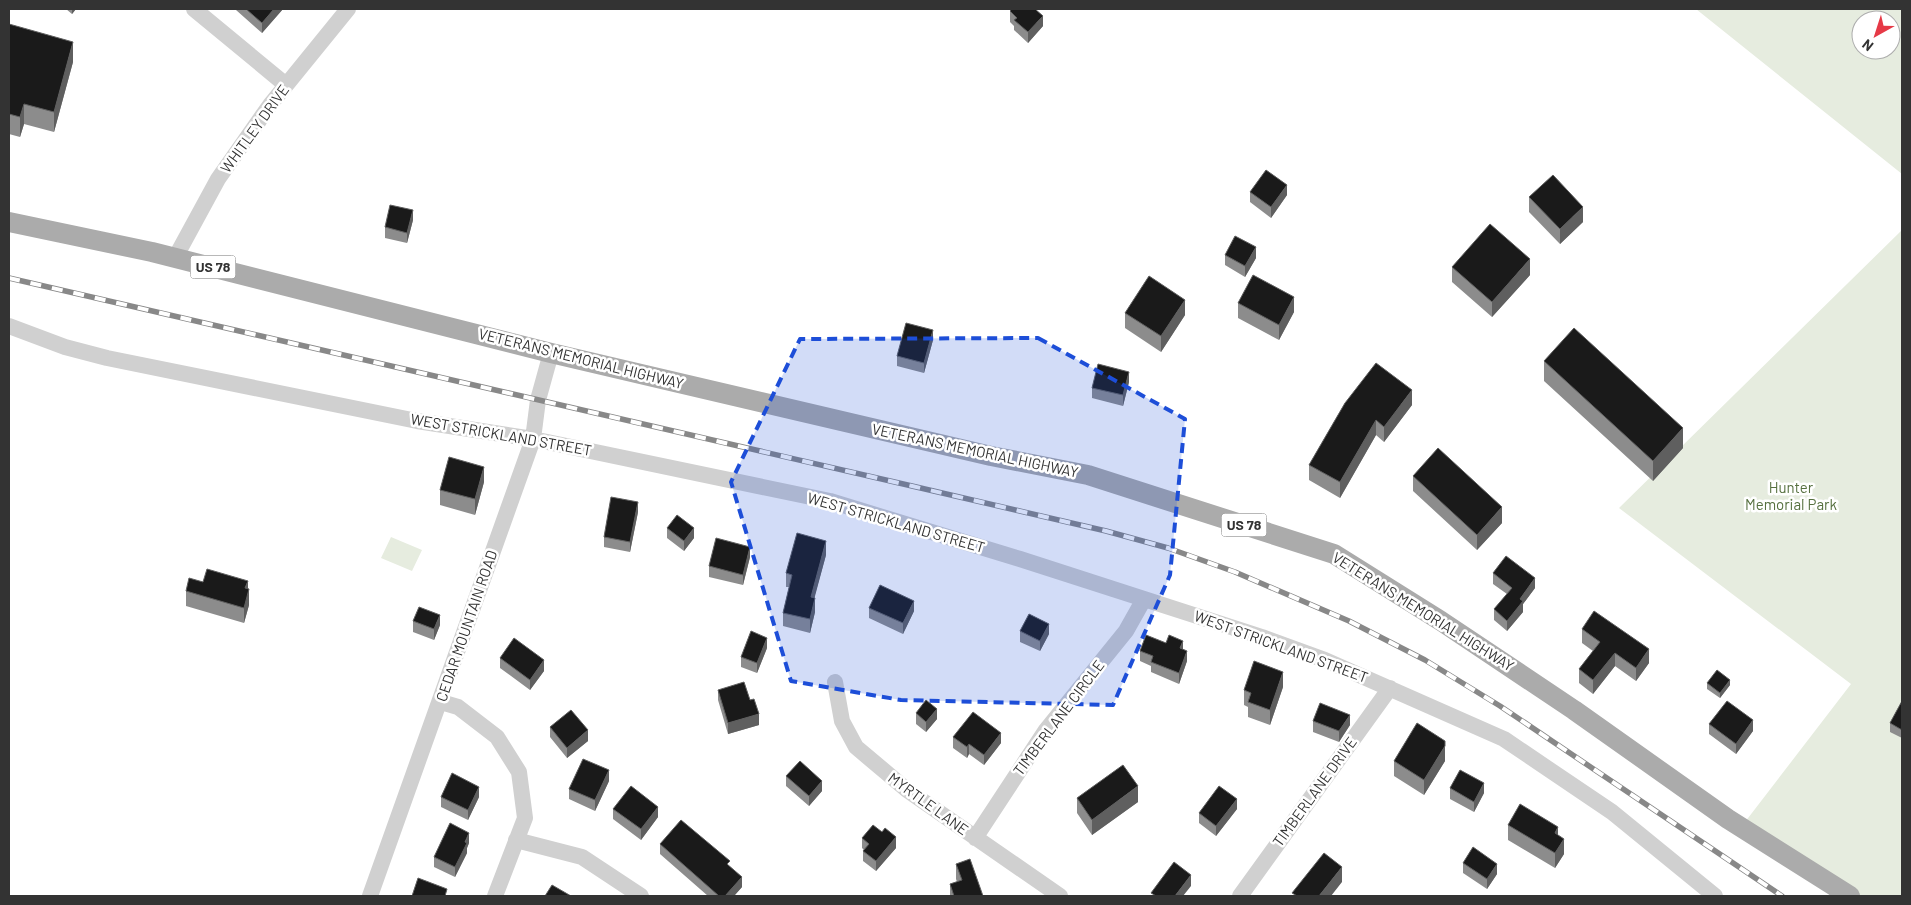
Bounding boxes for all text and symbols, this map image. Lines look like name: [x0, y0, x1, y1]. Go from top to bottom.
north arrow: [1851, 10, 1901, 60]
text: N: [1859, 36, 1876, 55]
street label: WHITLEY DRIVE: [216, 81, 292, 176]
road number: US 78: [190, 256, 236, 278]
street label: VETERANS MEMORIAL HIGHWAY: [477, 324, 686, 392]
street label: WEST STRICKLAND STREET: [409, 409, 593, 459]
street label: VETERANS MEMORIAL HIGHWAY: [870, 419, 1080, 481]
park label: Hunter Memorial Park: [1745, 478, 1838, 513]
street label: WEST STRICKLAND STREET: [806, 488, 987, 556]
road number: US 78: [1222, 514, 1266, 536]
street label: CEDAR MOUNTAIN ROAD: [432, 548, 500, 704]
street label: VETERANS MEMORIAL HIGHWAY: [1329, 548, 1518, 675]
street label: WEST STRICKLAND STREET: [1192, 606, 1371, 686]
street label: TIMBERLANE CIRCLE: [1009, 656, 1107, 779]
street label: TIMBERLANE DRIVE: [1268, 733, 1360, 850]
street label: MYRTLE LANE: [885, 768, 972, 838]

